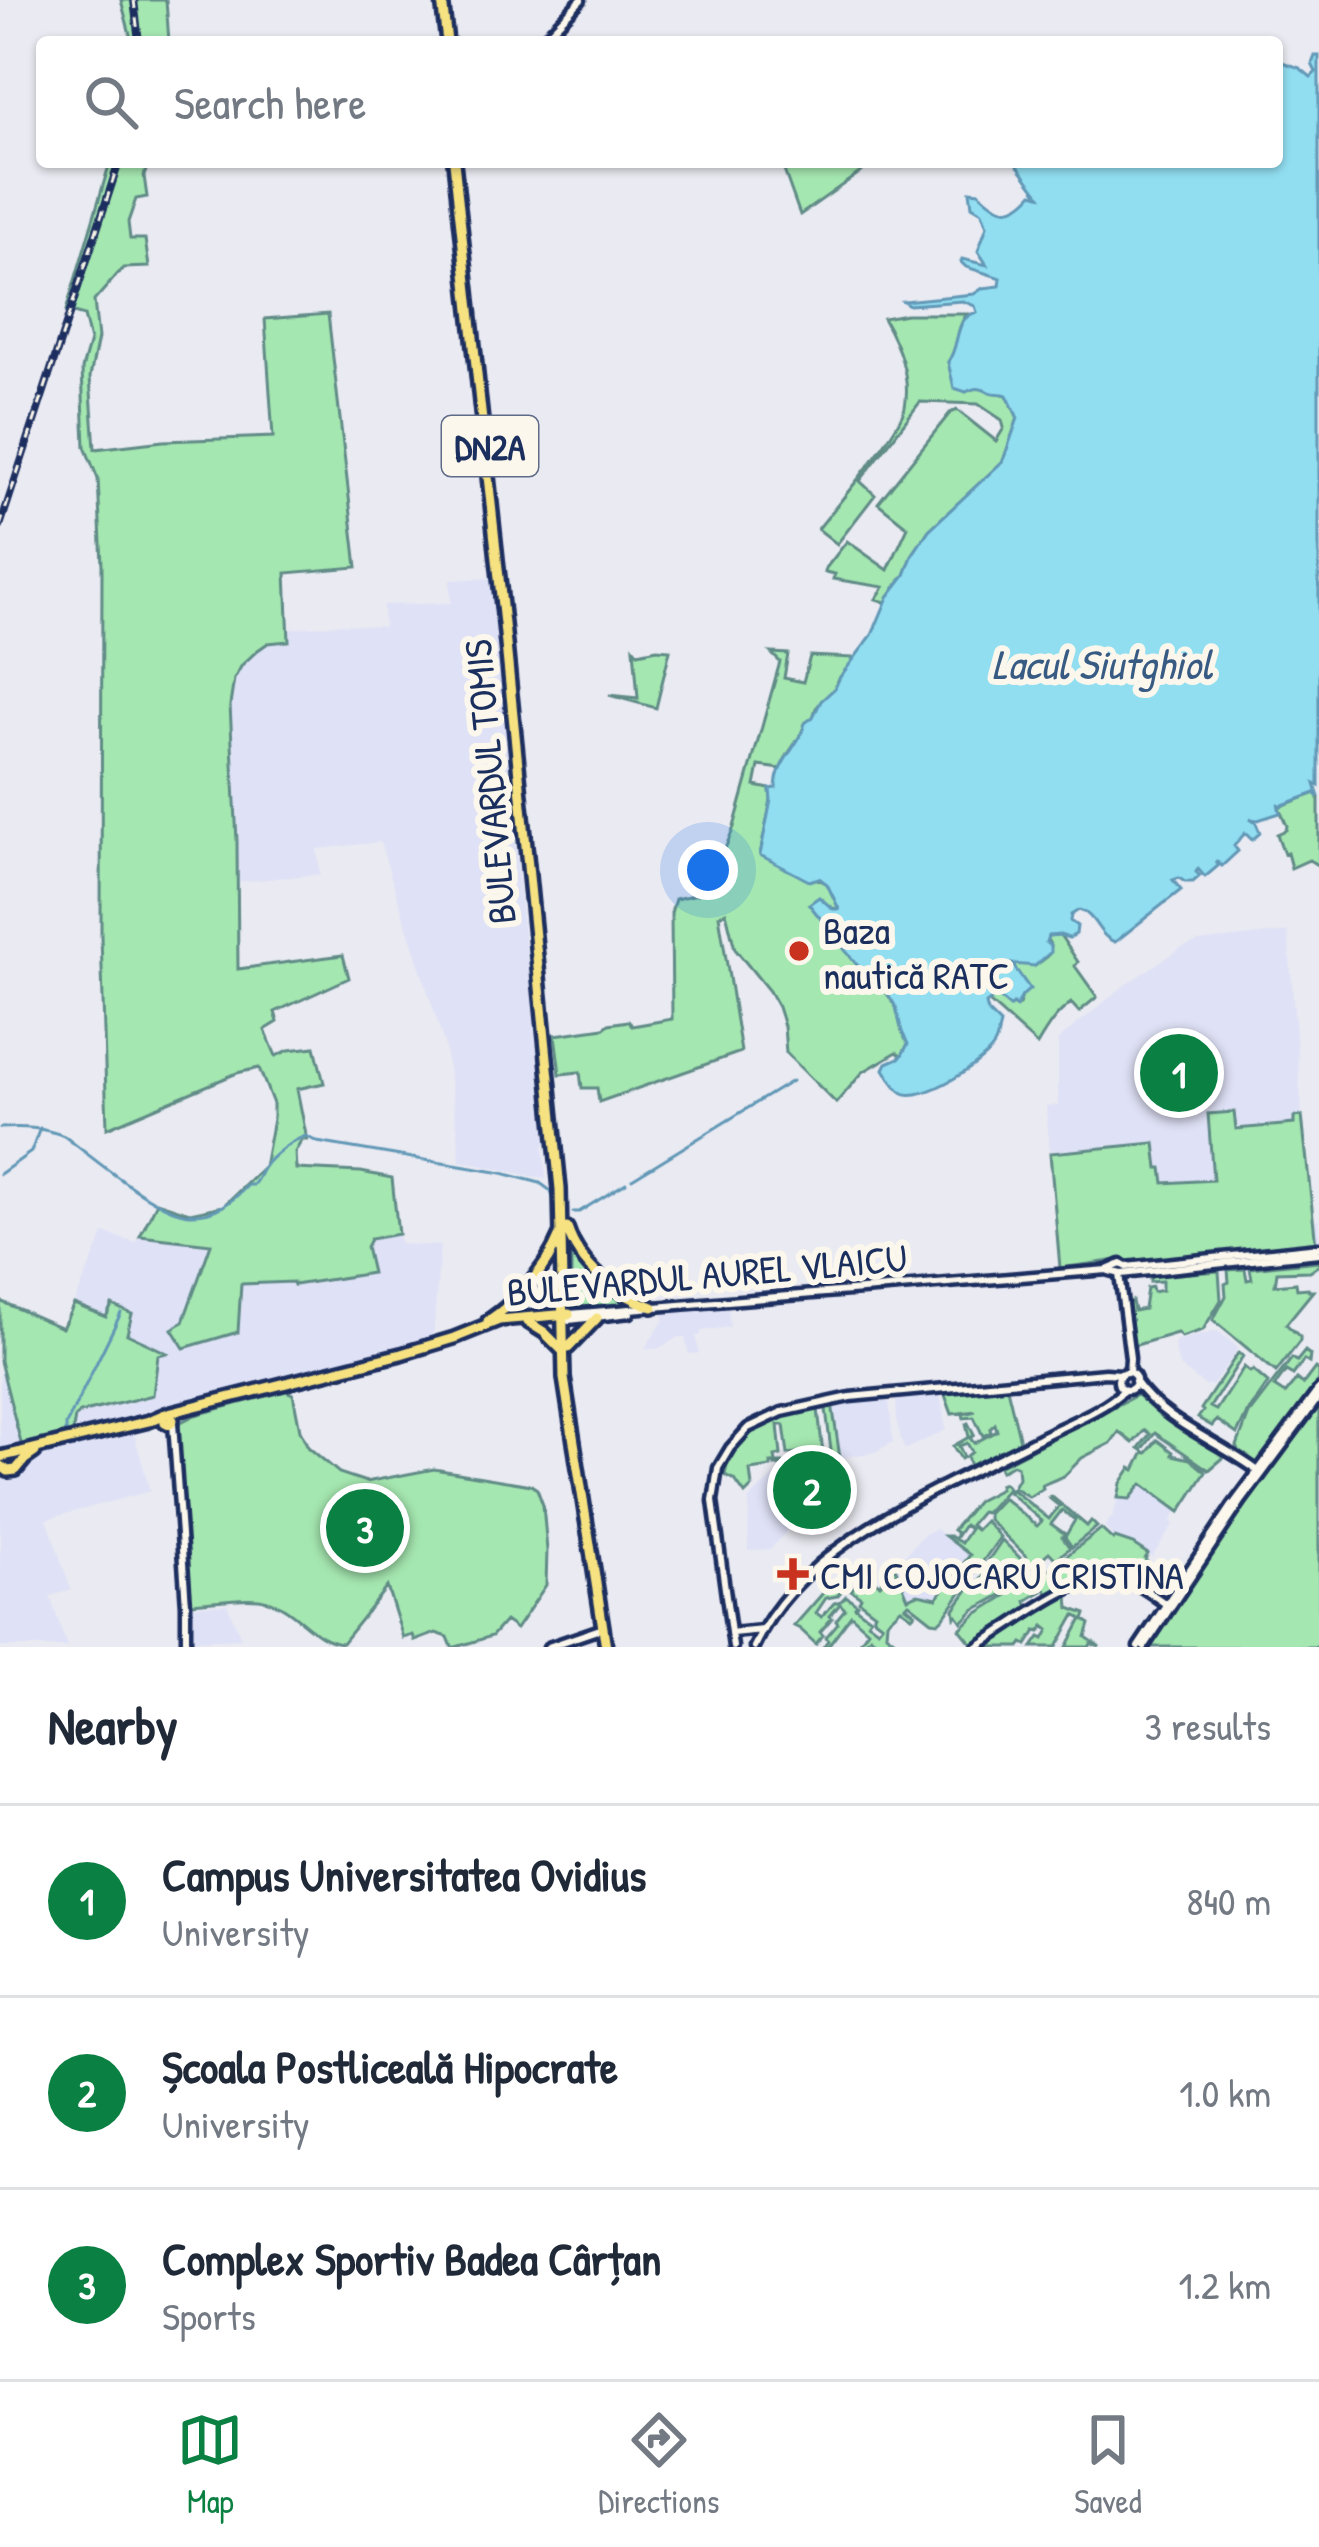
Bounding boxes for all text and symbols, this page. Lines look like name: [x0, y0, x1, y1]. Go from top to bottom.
search box: [36, 36, 1283, 168]
icon: search: [78, 69, 144, 135]
text: Search here: [174, 72, 366, 133]
road number: DN2A: [442, 416, 538, 476]
water label: Lacul Siutghiol: [992, 635, 1214, 693]
street label: BULEVARDUL TOMIS: [450, 637, 528, 926]
your location: [678, 840, 738, 900]
place label: Baza nautică RATC: [823, 903, 1009, 1001]
marker: Baza nautică RATC: [786, 938, 812, 964]
pin: 1: [1140, 1028, 1218, 1118]
street label: BULEVARDUL AUREL VLAICU: [505, 1230, 909, 1318]
pin: 2: [773, 1445, 851, 1535]
pin: 3: [326, 1483, 404, 1573]
place label: CMI COJOCARU CRISTINA: [820, 1548, 1184, 1601]
marker: CMI COJOCARU CRISTINA: [777, 1558, 809, 1590]
text: Nearby: [48, 1691, 178, 1760]
text: 3 results: [1145, 1699, 1271, 1752]
text: Campus Universitatea Ovidius: [162, 1844, 646, 1905]
text: 1: [80, 1874, 94, 1927]
text: 840 m: [1187, 1874, 1271, 1927]
text: University: [162, 1905, 310, 1958]
text: Școala Postliceală Hipocrate: [162, 2036, 618, 2097]
text: 2: [78, 2066, 96, 2119]
text: 1.0 km: [1179, 2066, 1271, 2119]
text: University: [162, 2097, 310, 2150]
text: Complex Sportiv Badea Cârțan: [162, 2228, 661, 2289]
text: 3: [78, 2258, 96, 2311]
text: 1.2 km: [1179, 2258, 1271, 2311]
text: Sports: [162, 2289, 256, 2342]
tab: Map: [177, 2407, 243, 2523]
tab: Directions: [598, 2407, 720, 2523]
tab: Saved: [1074, 2407, 1142, 2523]

